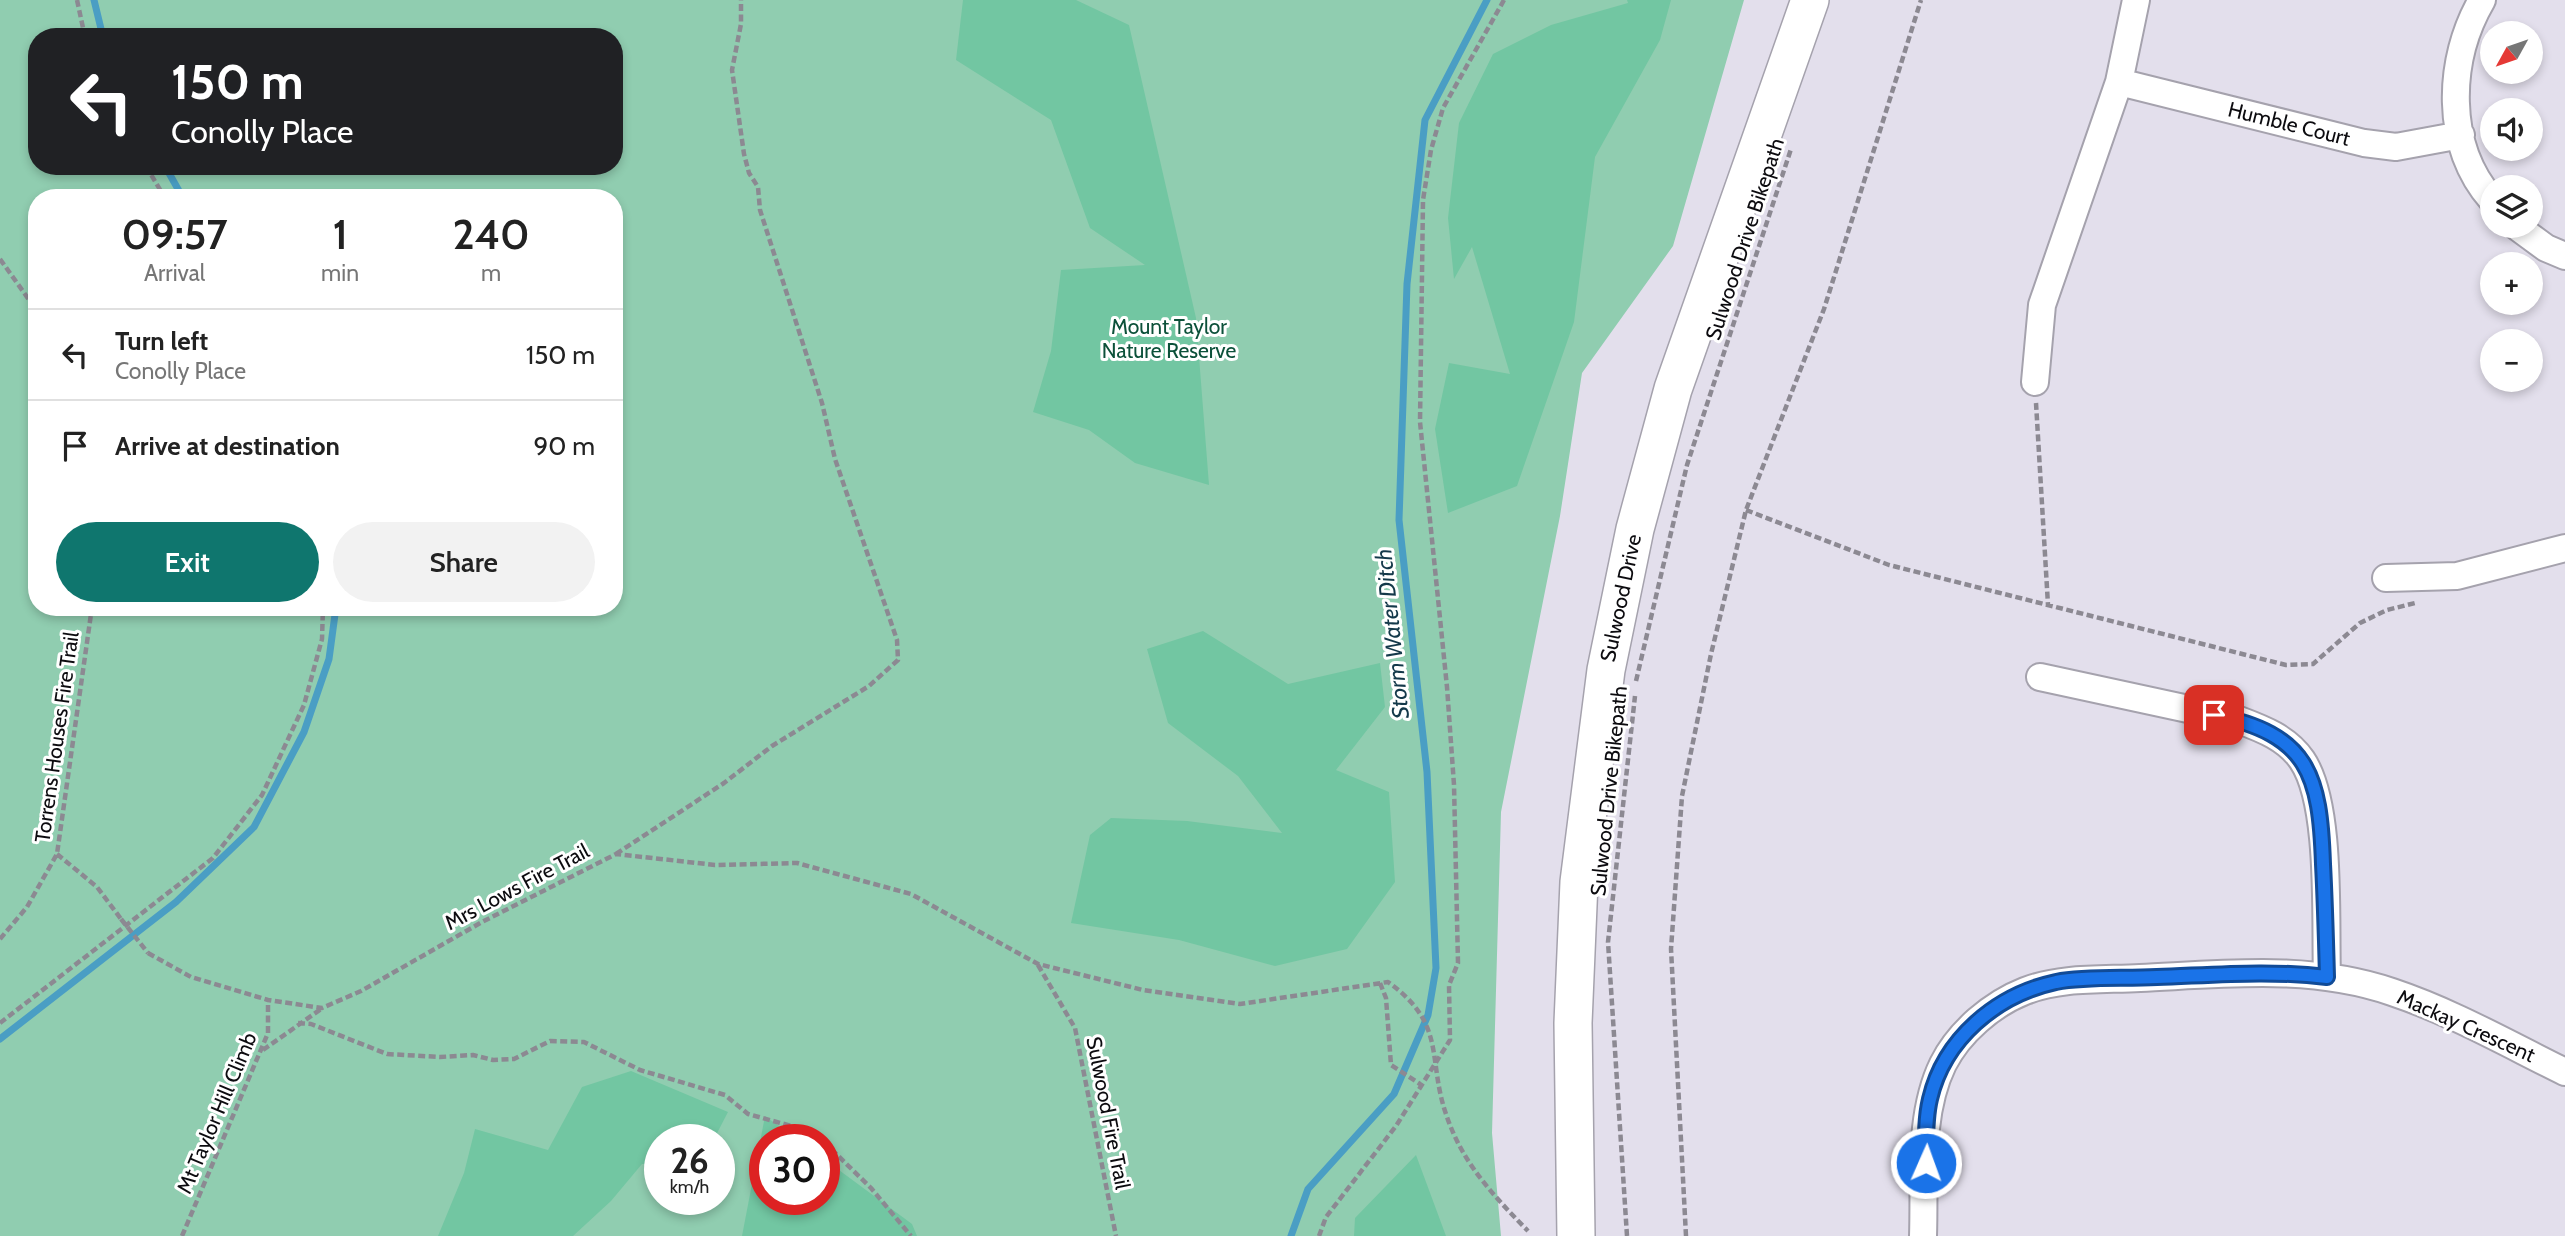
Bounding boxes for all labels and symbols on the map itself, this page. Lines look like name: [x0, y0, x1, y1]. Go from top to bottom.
north arrow: [2480, 21, 2543, 84]
street label: Humble Court: [2225, 96, 2353, 151]
street label: Sulwood Drive Bikepath: [1700, 135, 1789, 343]
park label: Mount Taylor Nature Reserve: [1102, 314, 1236, 363]
street label: Sulwood Drive: [1595, 532, 1646, 664]
water label: Storm Water Ditch: [1369, 548, 1415, 720]
street label: Torrens Houses Fire Trail: [29, 630, 84, 844]
street label: Sulwood Drive Bikepath: [1585, 685, 1632, 897]
pin: [2184, 685, 2244, 745]
street label: Mrs Lows Fire Trail: [440, 838, 593, 935]
street label: Mackay Crescent: [2393, 984, 2539, 1067]
street label: Mt Taylor Hill Climb: [171, 1029, 262, 1197]
street label: Sulwood Fire Trail: [1081, 1034, 1136, 1191]
speed limit sign: 30: [749, 1124, 840, 1215]
position arrow: [1889, 1126, 1963, 1200]

